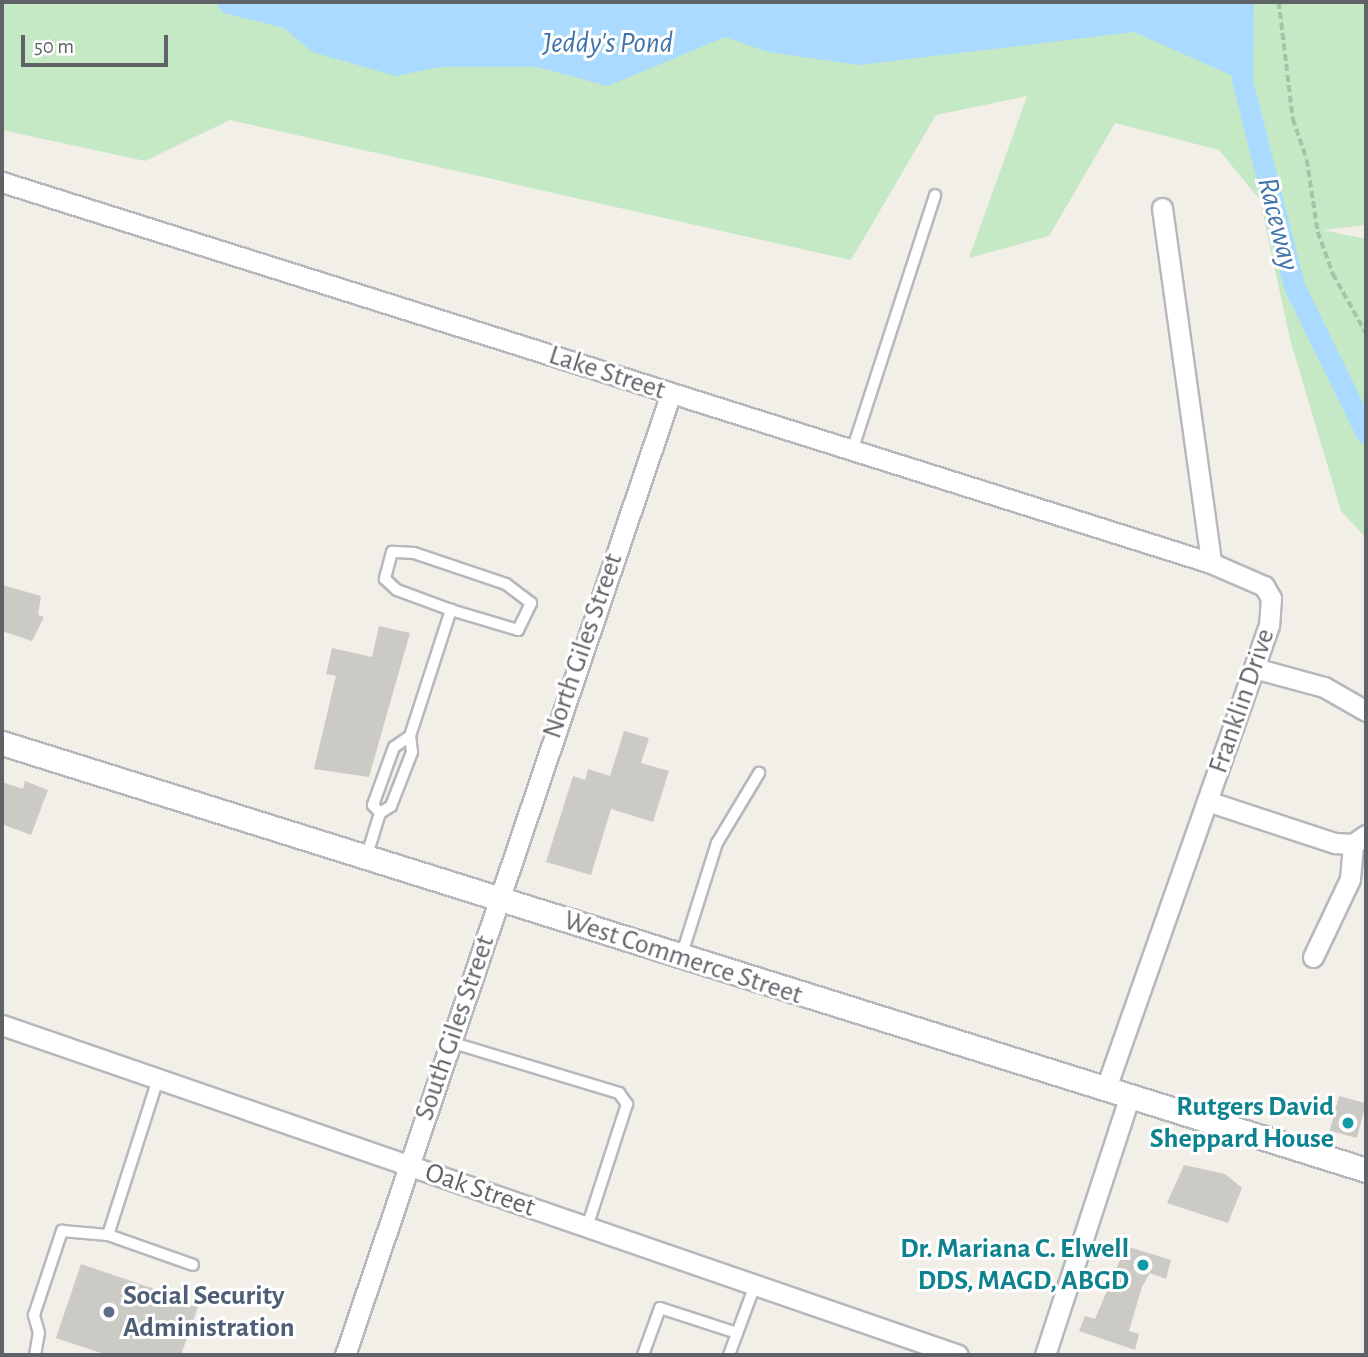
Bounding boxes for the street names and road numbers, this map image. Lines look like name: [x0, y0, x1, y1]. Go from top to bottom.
street label: Lake Street: [545, 338, 669, 408]
street label: North Giles Street: [536, 549, 630, 743]
street label: Franklin Drive: [1202, 624, 1282, 778]
street label: West Commerce Street: [560, 904, 806, 1012]
street label: South Giles Street: [408, 931, 502, 1125]
street label: Oak Street: [421, 1156, 539, 1224]

